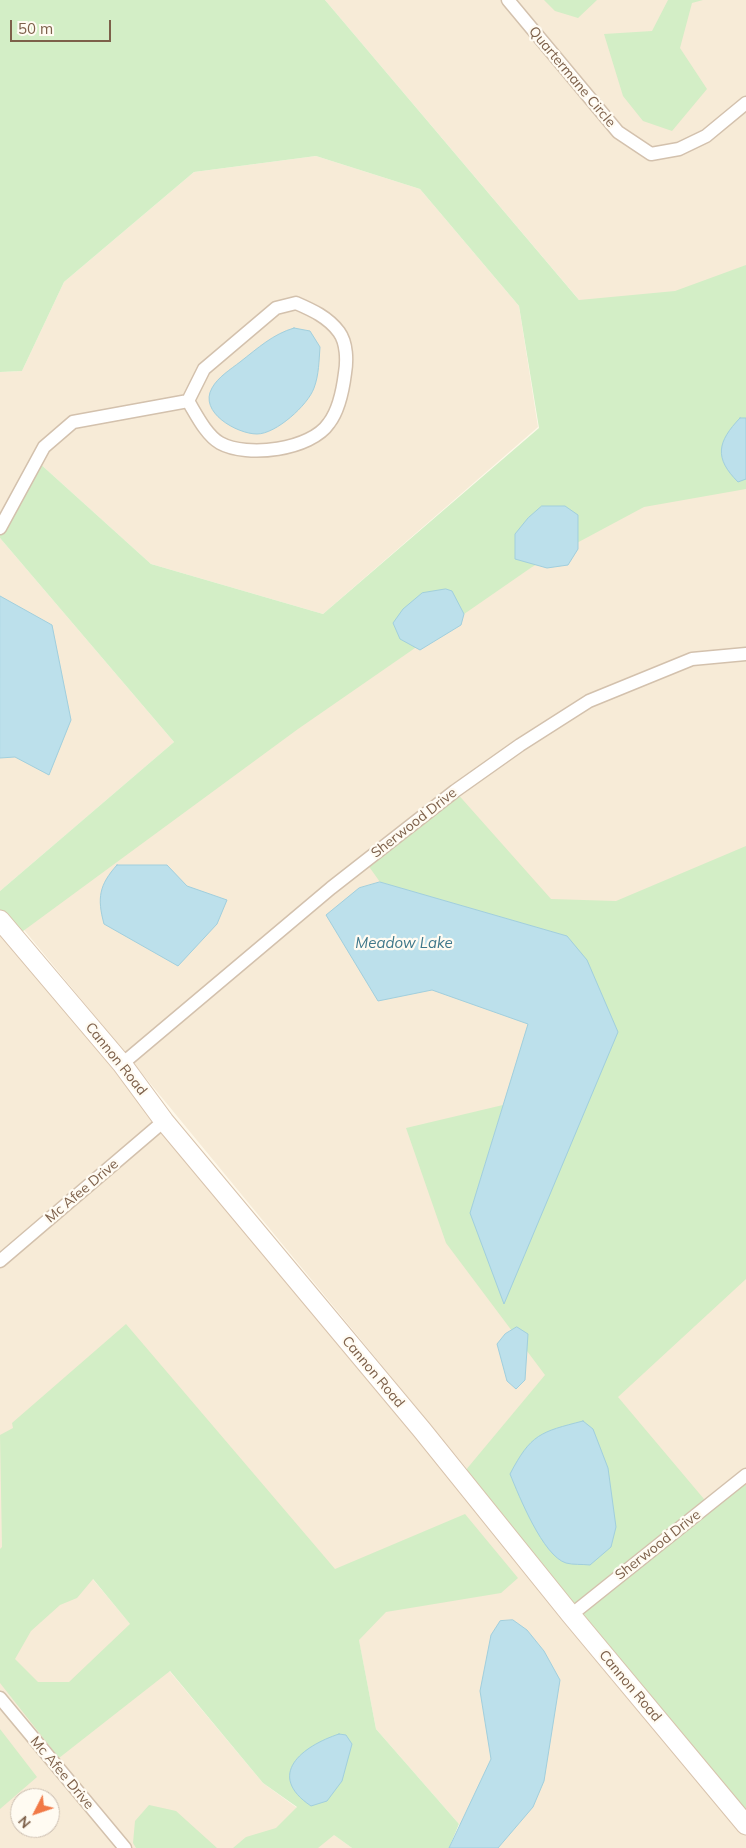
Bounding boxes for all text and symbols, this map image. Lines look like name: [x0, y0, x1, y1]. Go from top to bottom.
scale bar: [12, 10, 114, 42]
text: 50 m: [18, 19, 53, 38]
street label: Quartermane Circle: [525, 23, 619, 131]
street label: Sherwood Drive: [368, 784, 460, 862]
water label: Meadow Lake: [355, 934, 453, 952]
street label: Cannon Road: [82, 1019, 150, 1099]
street label: Mc Afee Drive: [42, 1156, 122, 1226]
street label: Cannon Road: [338, 1333, 408, 1411]
street label: Sherwood Drive: [612, 1506, 704, 1584]
street label: Cannon Road: [595, 1647, 665, 1725]
street label: Mc Afee Drive: [27, 1733, 97, 1813]
north arrow: [10, 1788, 60, 1838]
text: N: [14, 1812, 35, 1832]

